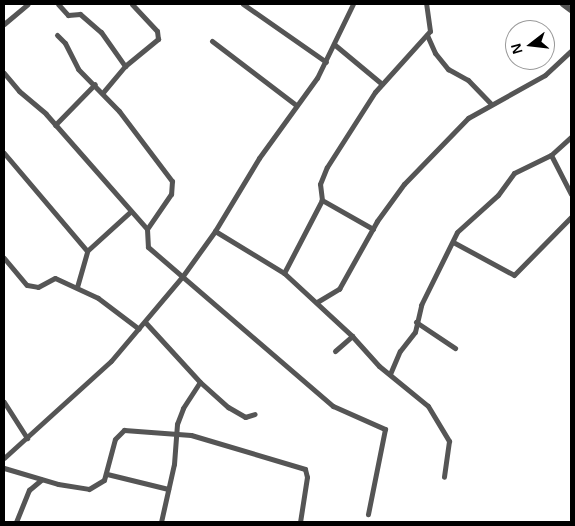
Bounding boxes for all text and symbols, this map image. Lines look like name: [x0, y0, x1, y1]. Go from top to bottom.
north arrow: [505, 20, 555, 70]
text: N: [507, 42, 526, 56]

